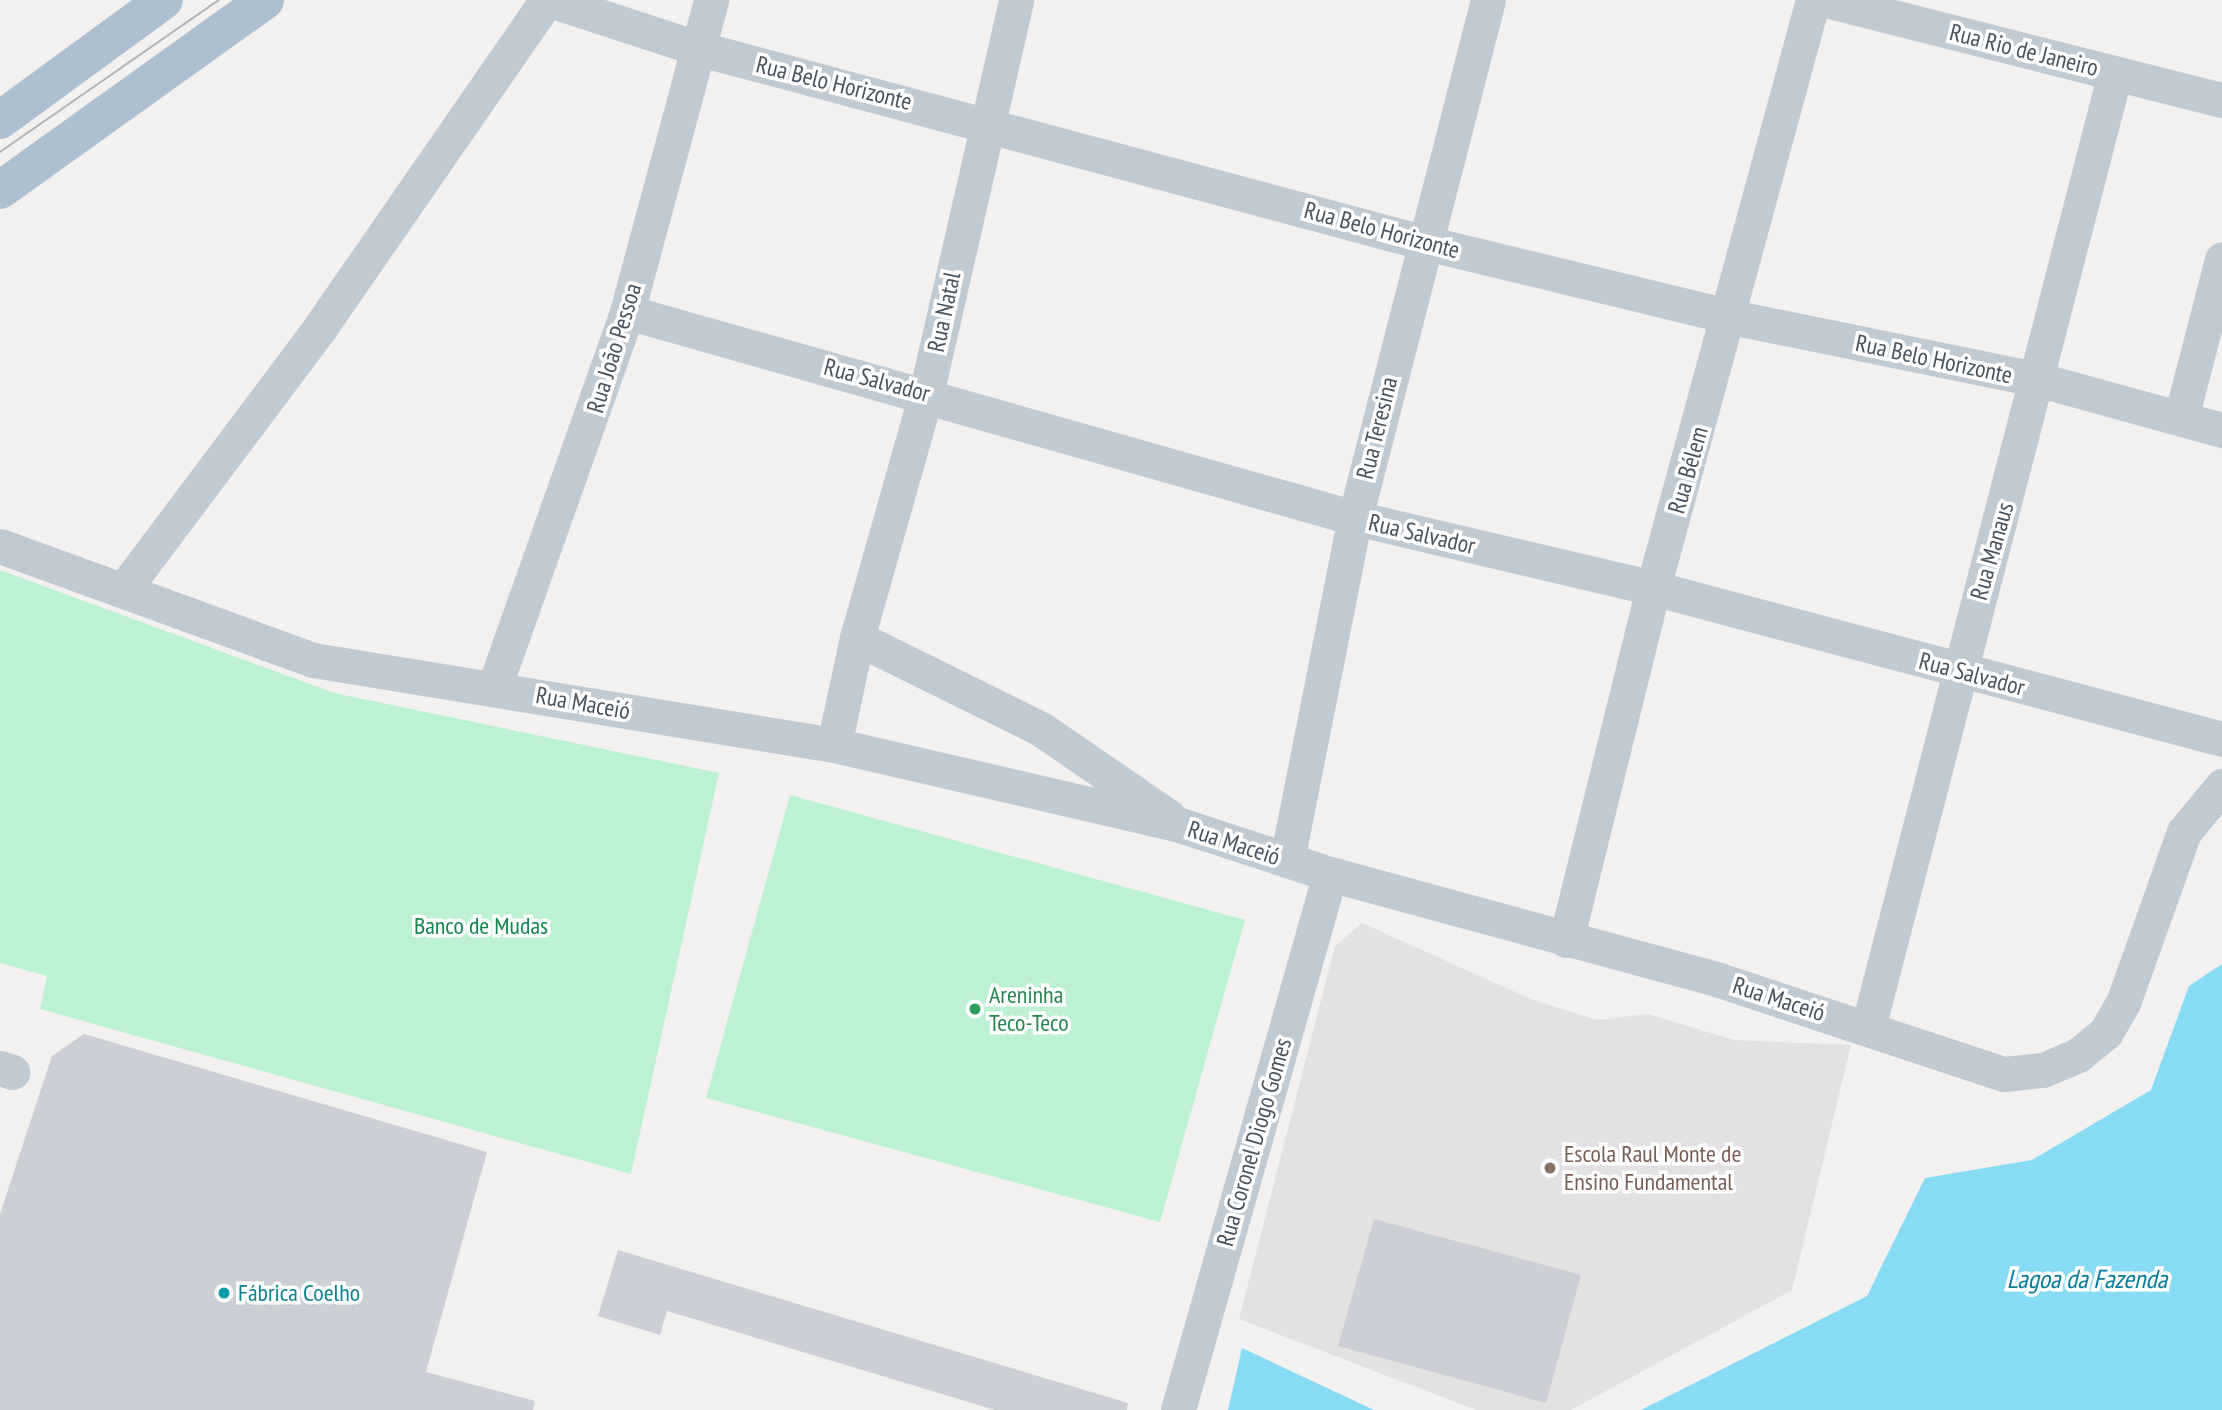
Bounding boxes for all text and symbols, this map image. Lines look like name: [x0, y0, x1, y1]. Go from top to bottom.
street label: Rua Rio de Janeiro: [1947, 18, 2101, 82]
street label: Rua Belo Horizonte: [753, 50, 915, 116]
street label: Rua Belo Horizonte: [1301, 195, 1463, 265]
street label: Rua Natal: [922, 269, 966, 355]
street label: Rua João Pessoa: [581, 280, 647, 416]
street label: Rua Belo Horizonte: [1853, 328, 2015, 390]
street label: Rua Salvador: [821, 352, 933, 408]
street label: Rua Teresina: [1350, 374, 1404, 482]
street label: Rua Bélem: [1662, 423, 1714, 517]
street label: Rua Manaus: [1964, 499, 2020, 603]
street label: Rua Salvador: [1366, 508, 1478, 560]
street label: Rua Salvador: [1916, 646, 2028, 702]
street label: Rua Maceió: [534, 681, 632, 725]
street label: Rua Maceió: [1184, 815, 1284, 871]
park label: Banco de Mudas: [414, 912, 548, 940]
street label: Rua Maceió: [1729, 971, 1829, 1027]
place label: Areninha Teco-Teco: [989, 981, 1069, 1037]
marker: Areninha Teco-Teco: [967, 1001, 983, 1017]
street label: Rua Coronel Diogo Gomes: [1210, 1035, 1298, 1249]
place label: Escola Raul Monte de Ensino Fundamental: [1564, 1140, 1741, 1196]
marker: Escola Raul Monte de Ensino Fundamental: [1542, 1160, 1558, 1176]
water label: Lagoa da Fazenda: [2007, 1263, 2167, 1295]
place label: Fábrica Coelho: [238, 1279, 360, 1307]
marker: Fábrica Coelho: [216, 1285, 232, 1301]

